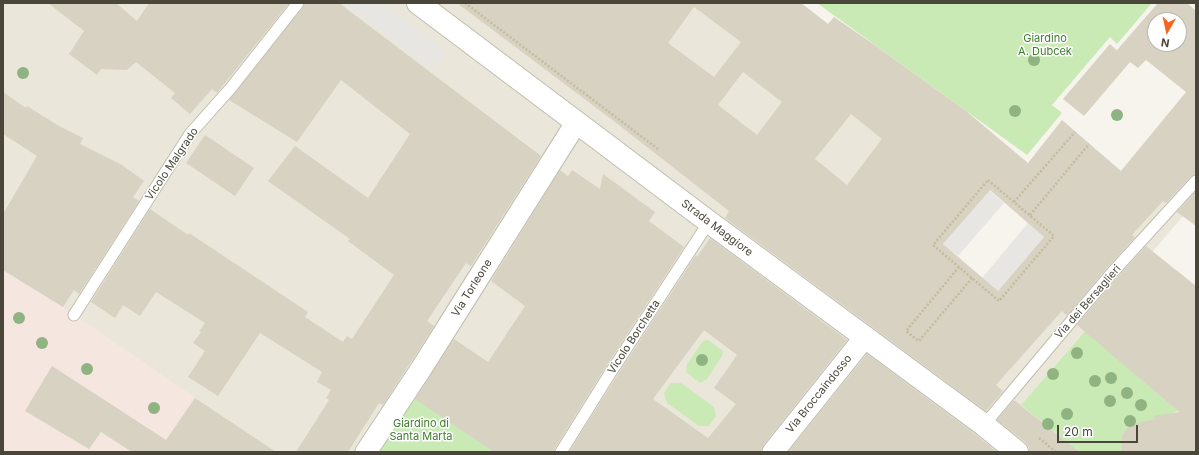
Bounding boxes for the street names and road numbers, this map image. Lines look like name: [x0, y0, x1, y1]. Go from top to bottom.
street label: Vicolo Malgrado: [143, 125, 201, 203]
street label: Strada Maggiore: [679, 197, 755, 259]
street label: Via Torleone: [449, 257, 495, 319]
street label: Via dei Bersaglieri: [1052, 262, 1124, 342]
street label: Vicolo Borchetta: [605, 298, 663, 376]
street label: Via Broccaindosso: [783, 352, 855, 436]

